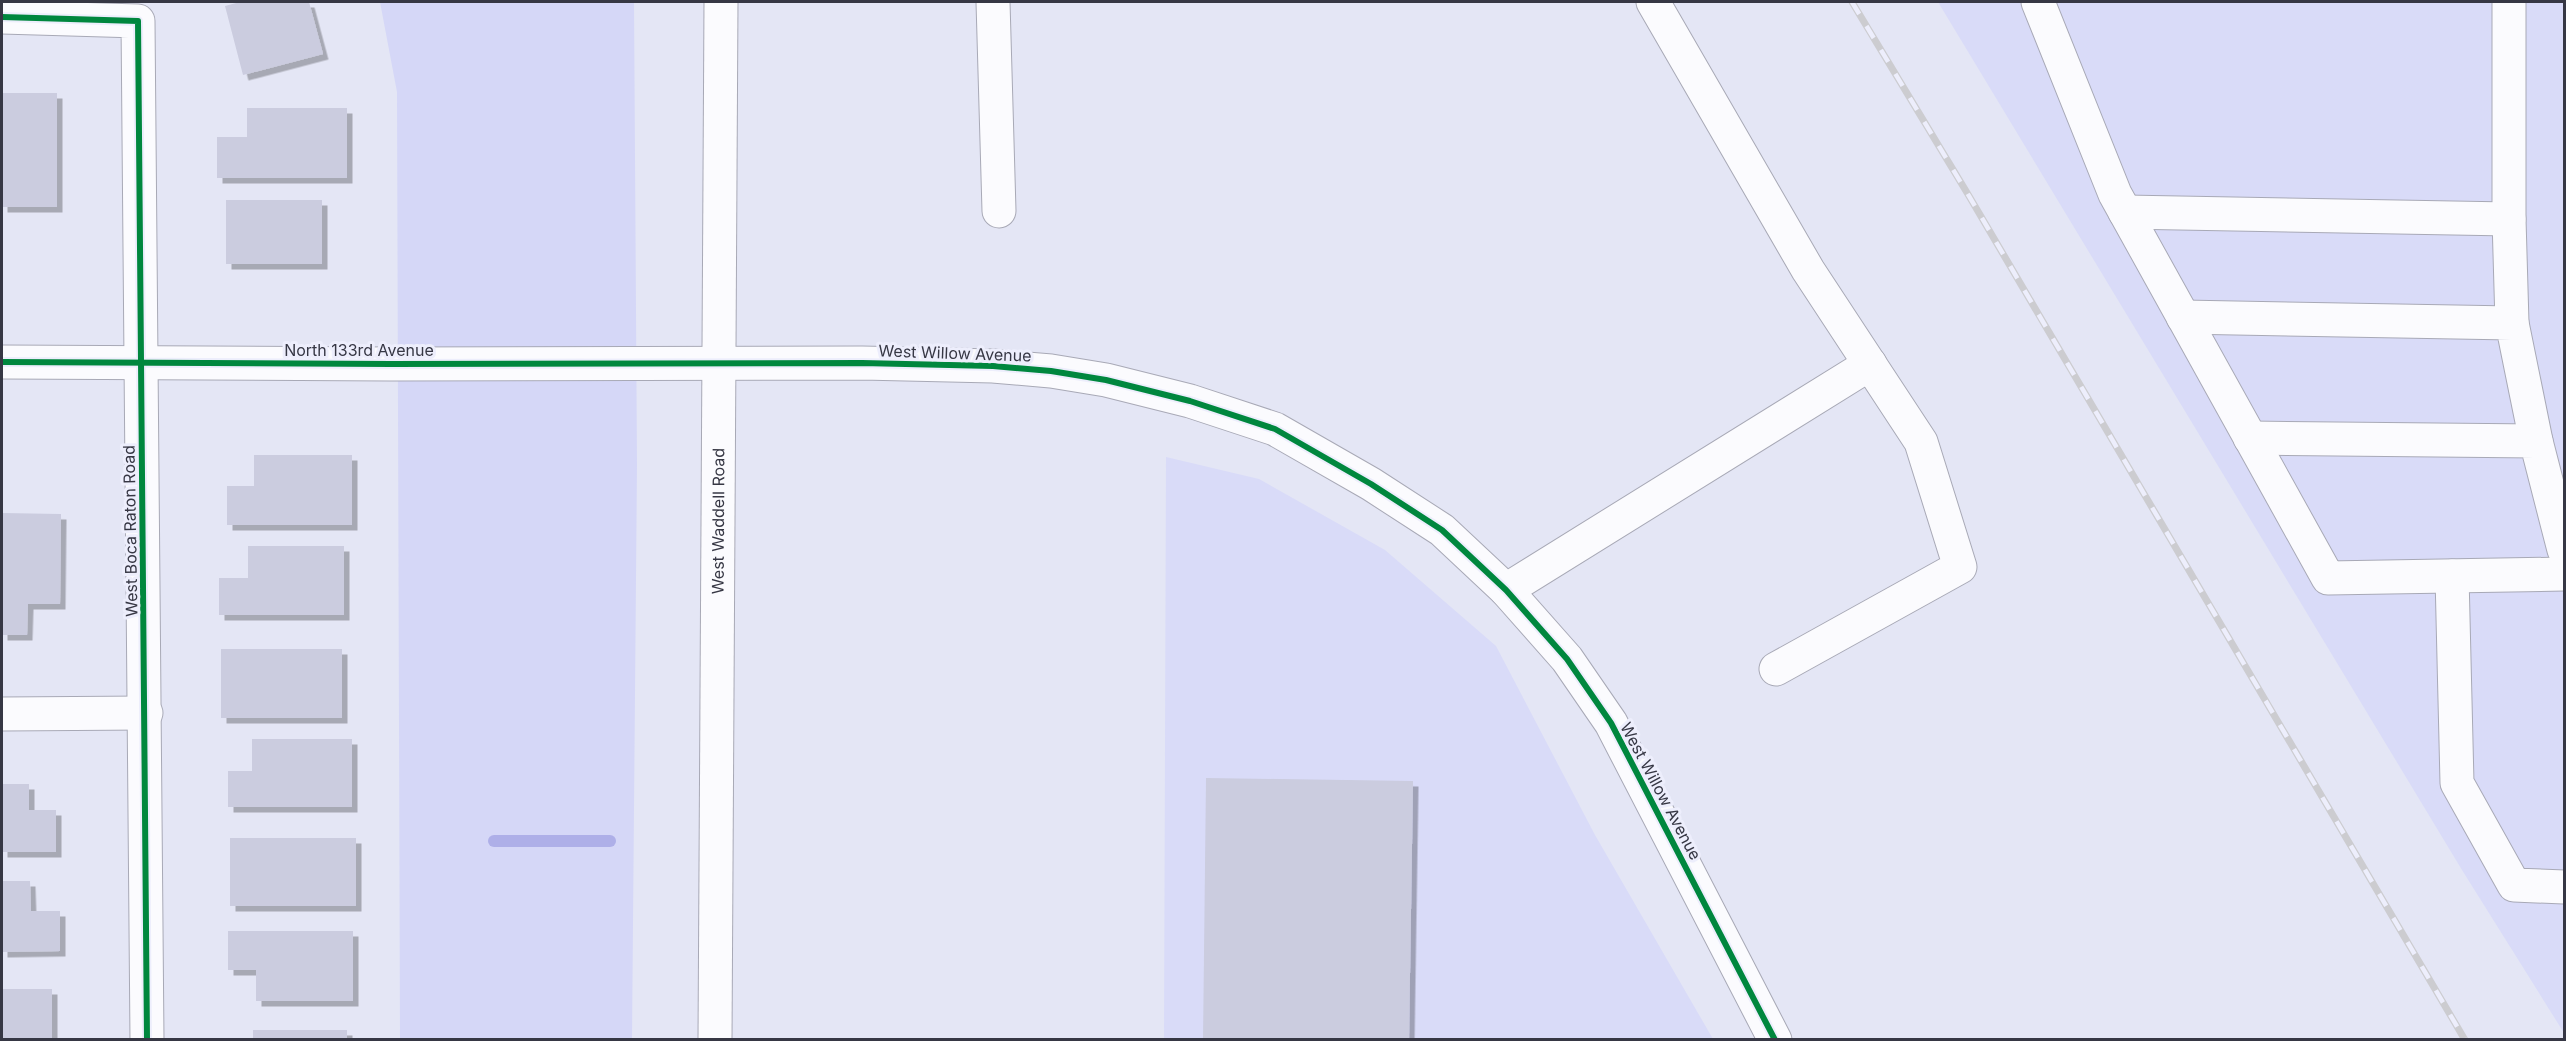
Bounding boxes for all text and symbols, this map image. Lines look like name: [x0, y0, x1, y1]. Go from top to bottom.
street label: North 133rd Avenue: [284, 340, 434, 360]
street label: West Willow Avenue: [878, 340, 1032, 366]
street label: West Boca Raton Road: [119, 445, 141, 617]
street label: West Waddell Road: [708, 448, 728, 594]
street label: West Willow Avenue: [1616, 719, 1706, 863]

